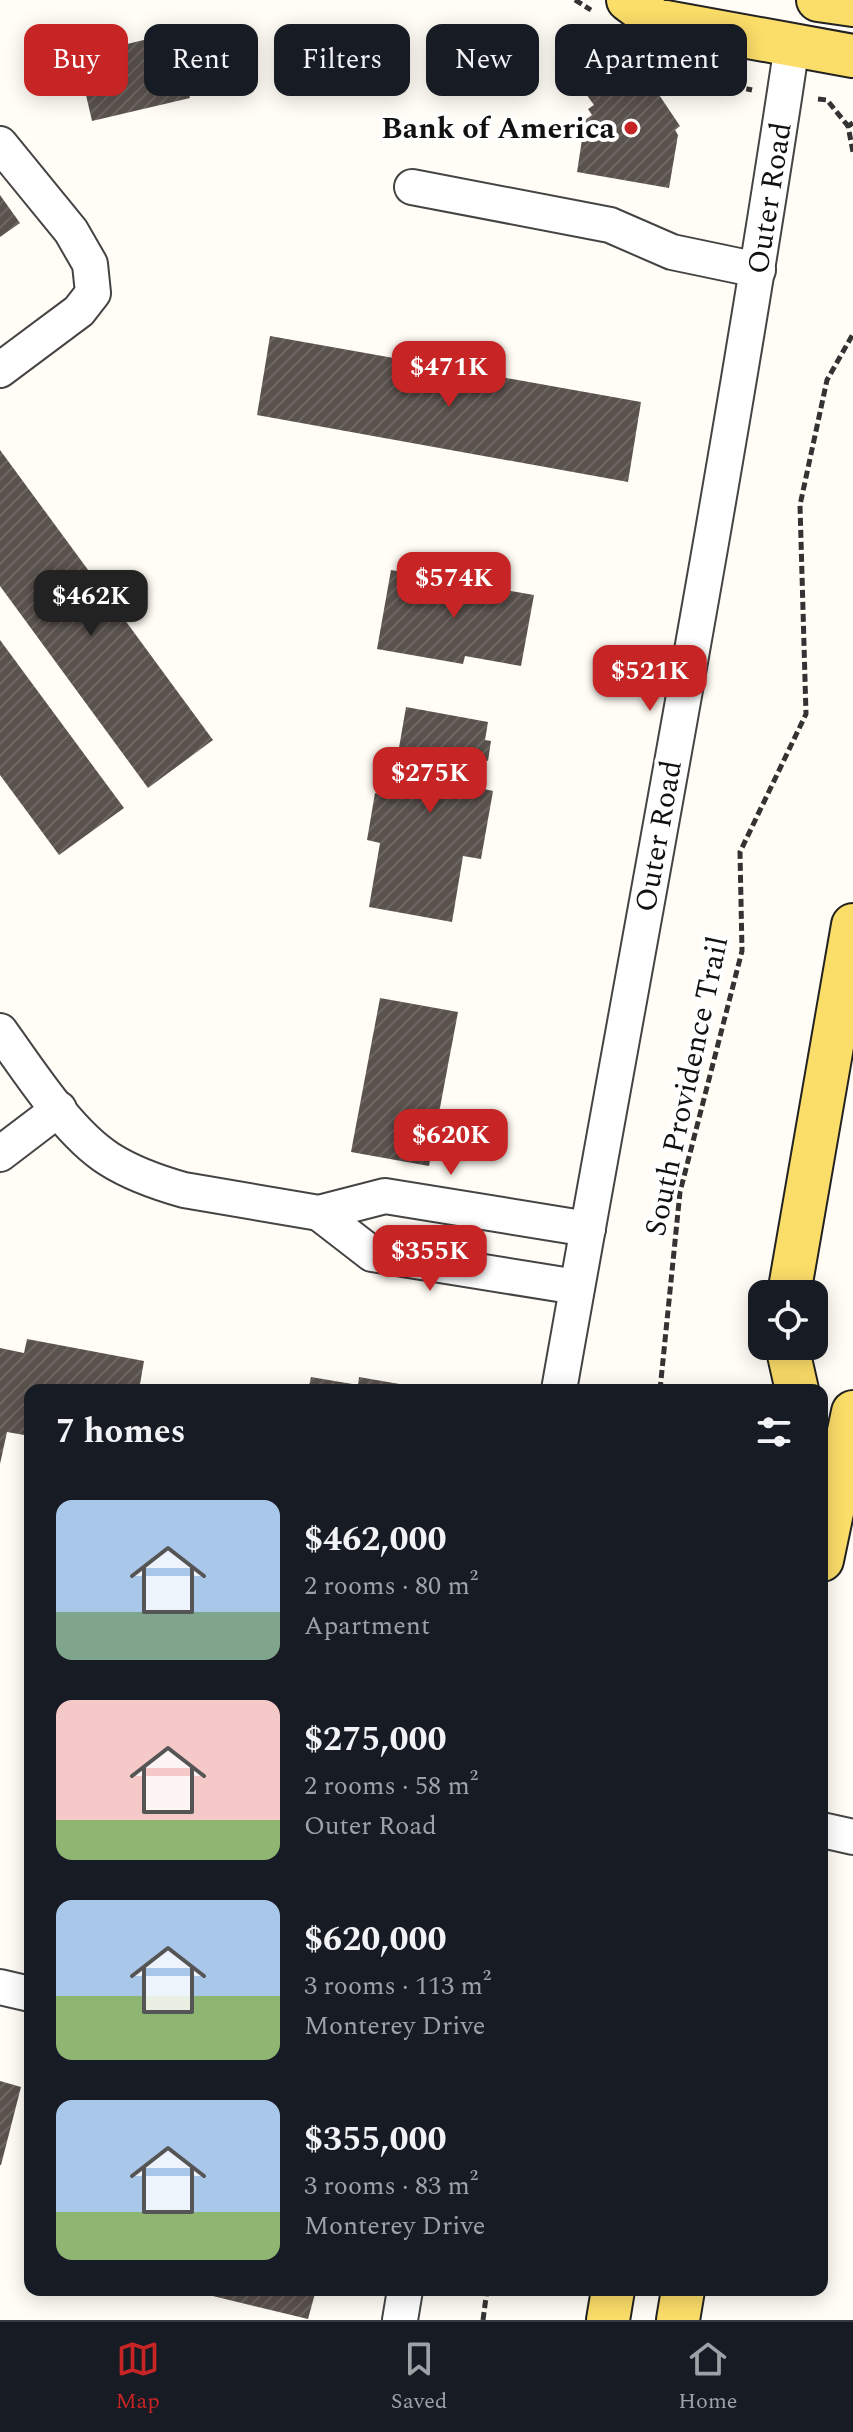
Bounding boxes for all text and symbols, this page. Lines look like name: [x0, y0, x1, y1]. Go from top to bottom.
chip: Buy: [24, 24, 128, 96]
chip: Rent: [144, 24, 258, 96]
chip: Filters: [274, 24, 410, 96]
chip: New: [426, 24, 539, 96]
chip: Apartment: [555, 24, 747, 96]
place label: Bank of America: [381, 106, 616, 152]
marker: Bank of America: [622, 119, 640, 137]
street label: Outer Road: [735, 119, 805, 277]
pin: $471K: [393, 341, 505, 409]
text: $471K: [410, 347, 488, 387]
pin: $574K: [398, 552, 510, 620]
text: $574K: [415, 558, 493, 598]
pin: $462K: [35, 570, 147, 638]
text: $462K: [52, 576, 130, 616]
pin: $521K: [594, 645, 706, 713]
text: $521K: [611, 651, 689, 691]
pin: $275K: [374, 747, 486, 815]
text: $275K: [391, 753, 469, 793]
street label: Outer Road: [623, 757, 695, 916]
street label: South Providence Trail: [633, 932, 741, 1240]
pin: $620K: [395, 1109, 507, 1177]
text: $620K: [412, 1115, 490, 1155]
pin: $355K: [374, 1225, 486, 1293]
text: $355K: [391, 1231, 469, 1271]
map controls: [748, 1280, 828, 1360]
button: locate: [748, 1280, 828, 1360]
text: 7 homes: [56, 1406, 186, 1458]
icon: filters: [752, 1410, 796, 1454]
text: $462,000: [304, 1514, 447, 1566]
icon: home: [120, 1532, 216, 1628]
text: 2 rooms · 80 m²: [304, 1566, 478, 1606]
text: Apartment: [304, 1606, 430, 1646]
text: $275,000: [304, 1714, 447, 1766]
icon: home: [120, 1732, 216, 1828]
text: 2 rooms · 58 m²: [304, 1766, 478, 1806]
text: Outer Road: [304, 1806, 437, 1846]
text: $620,000: [304, 1914, 447, 1966]
icon: home: [120, 1932, 216, 2028]
text: 3 rooms · 113 m²: [304, 1966, 491, 2006]
text: Monterey Drive: [304, 2006, 485, 2046]
text: $355,000: [304, 2114, 447, 2166]
icon: home: [120, 2132, 216, 2228]
text: 3 rooms · 83 m²: [304, 2166, 478, 2206]
text: Monterey Drive: [304, 2206, 485, 2246]
tab: Map: [115, 2337, 160, 2418]
tab: Saved: [391, 2337, 447, 2418]
tab: Home: [678, 2337, 737, 2418]

